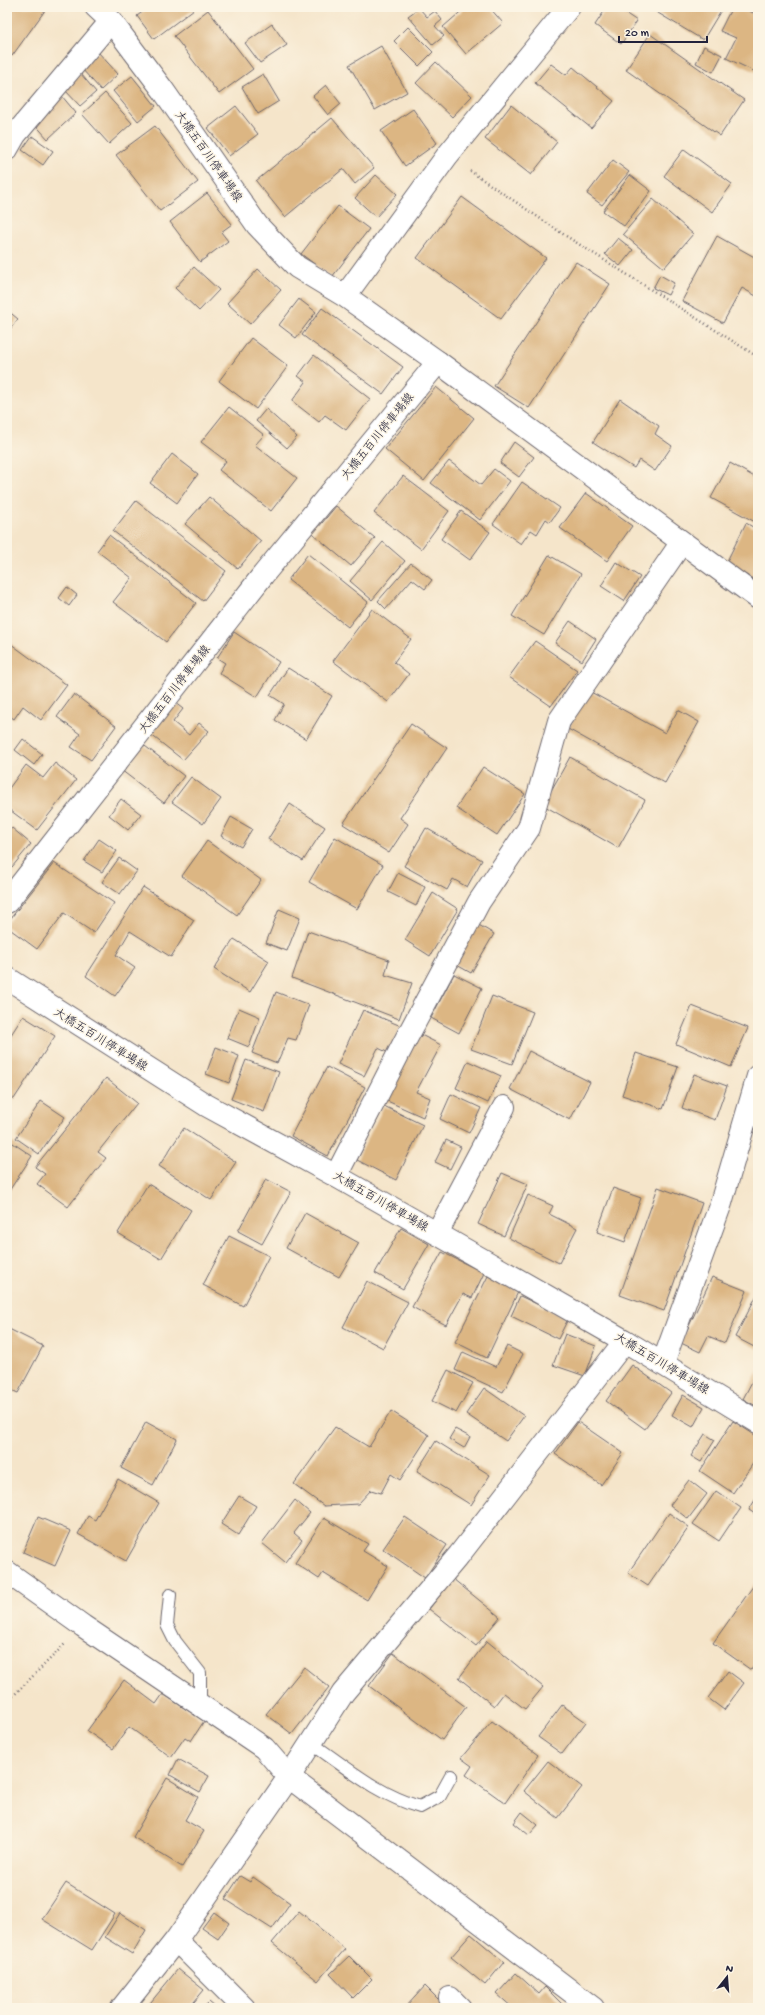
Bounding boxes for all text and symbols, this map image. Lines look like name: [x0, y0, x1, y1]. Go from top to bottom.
scale bar: [619, 18, 707, 44]
text: 20 m: [625, 27, 650, 41]
street label: 大橋五百川停車場線: [171, 108, 245, 205]
street label: 大橋五百川停車場線: [338, 390, 418, 484]
street label: 大橋五百川停車場線: [136, 643, 214, 737]
street label: 大橋五百川停車場線: [50, 1005, 150, 1075]
street label: 大橋五百川停車場線: [330, 1169, 431, 1236]
street label: 大橋五百川停車場線: [611, 1330, 711, 1399]
north arrow: [707, 1957, 747, 1997]
text: N: [724, 1963, 735, 1976]

